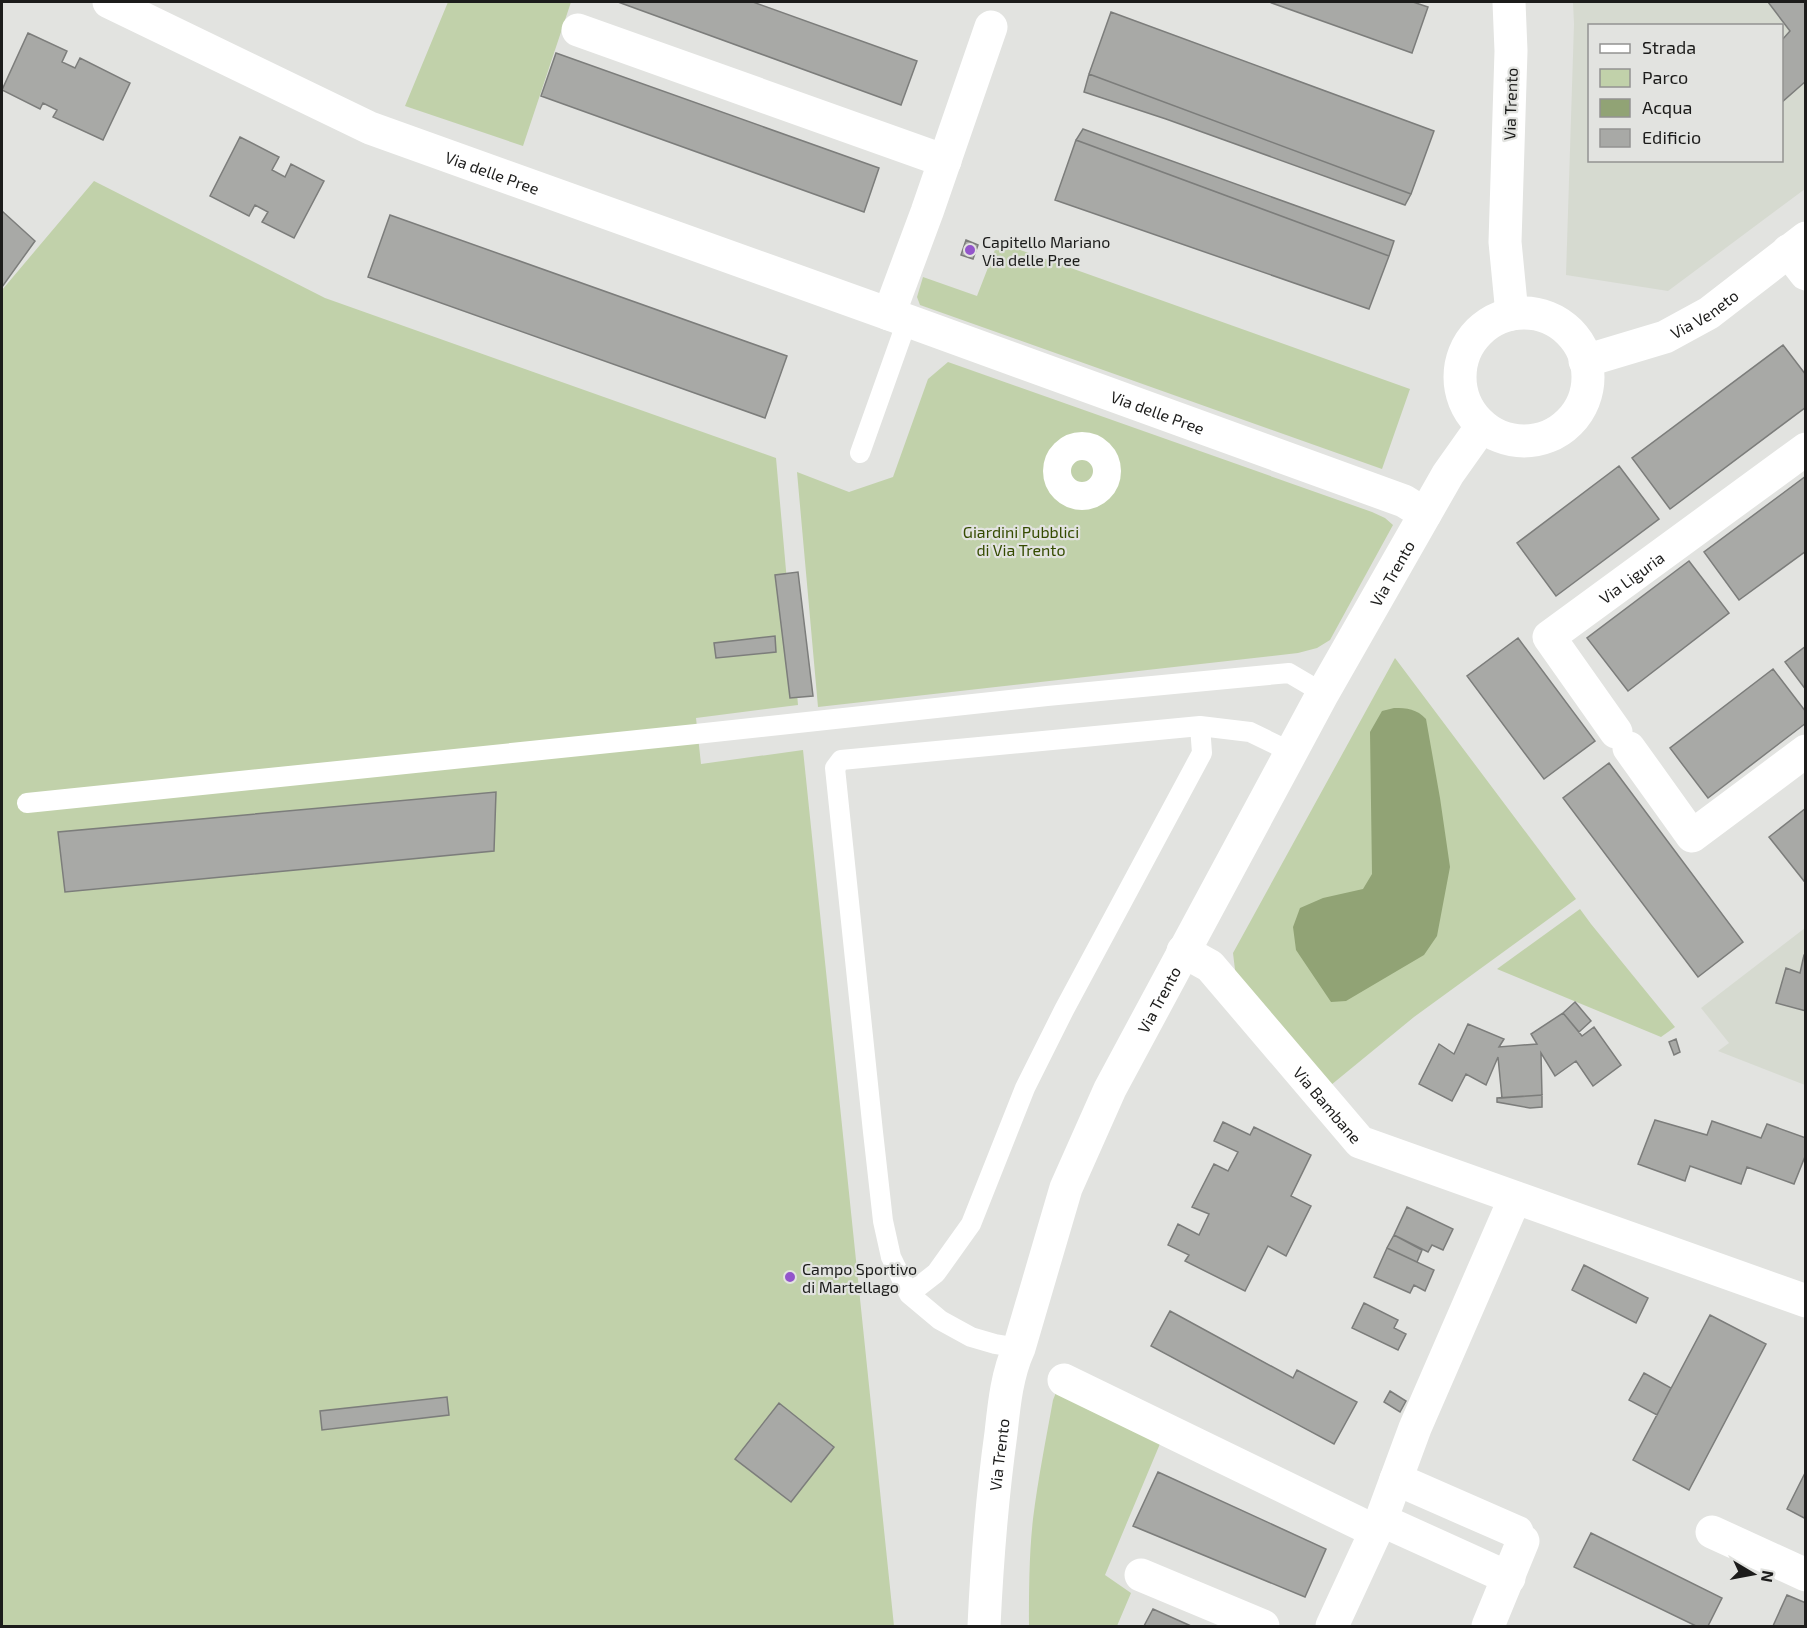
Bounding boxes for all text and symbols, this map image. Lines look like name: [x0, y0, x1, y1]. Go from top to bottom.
legend: [1588, 24, 1783, 162]
text: Strada: [1642, 36, 1696, 58]
text: Parco: [1642, 66, 1688, 88]
street label: Via Trento: [1499, 67, 1521, 141]
text: Acqua: [1642, 96, 1692, 118]
text: Edificio: [1642, 126, 1701, 148]
street label: Via delle Pree: [443, 146, 542, 197]
place label: Capitello Mariano Via delle Pree: [982, 232, 1110, 269]
marker: Capitello Mariano Via delle Pree: [963, 243, 977, 257]
street label: Via Veneto: [1667, 285, 1741, 342]
street label: Via delle Pree: [1108, 386, 1207, 437]
park label: Giardini Pubblici di Via Trento: [963, 522, 1079, 559]
street label: Via Trento: [1365, 537, 1418, 609]
street label: Via Liguria: [1595, 547, 1667, 607]
street label: Via Trento: [1133, 963, 1184, 1036]
street label: Via Bambane: [1290, 1062, 1366, 1147]
place label: Campo Sportivo di Martellago: [802, 1259, 917, 1296]
marker: Campo Sportivo di Martellago: [783, 1270, 797, 1284]
street label: Via Trento: [985, 1418, 1012, 1492]
north arrow: [1723, 1544, 1783, 1604]
text: N: [1758, 1569, 1779, 1584]

